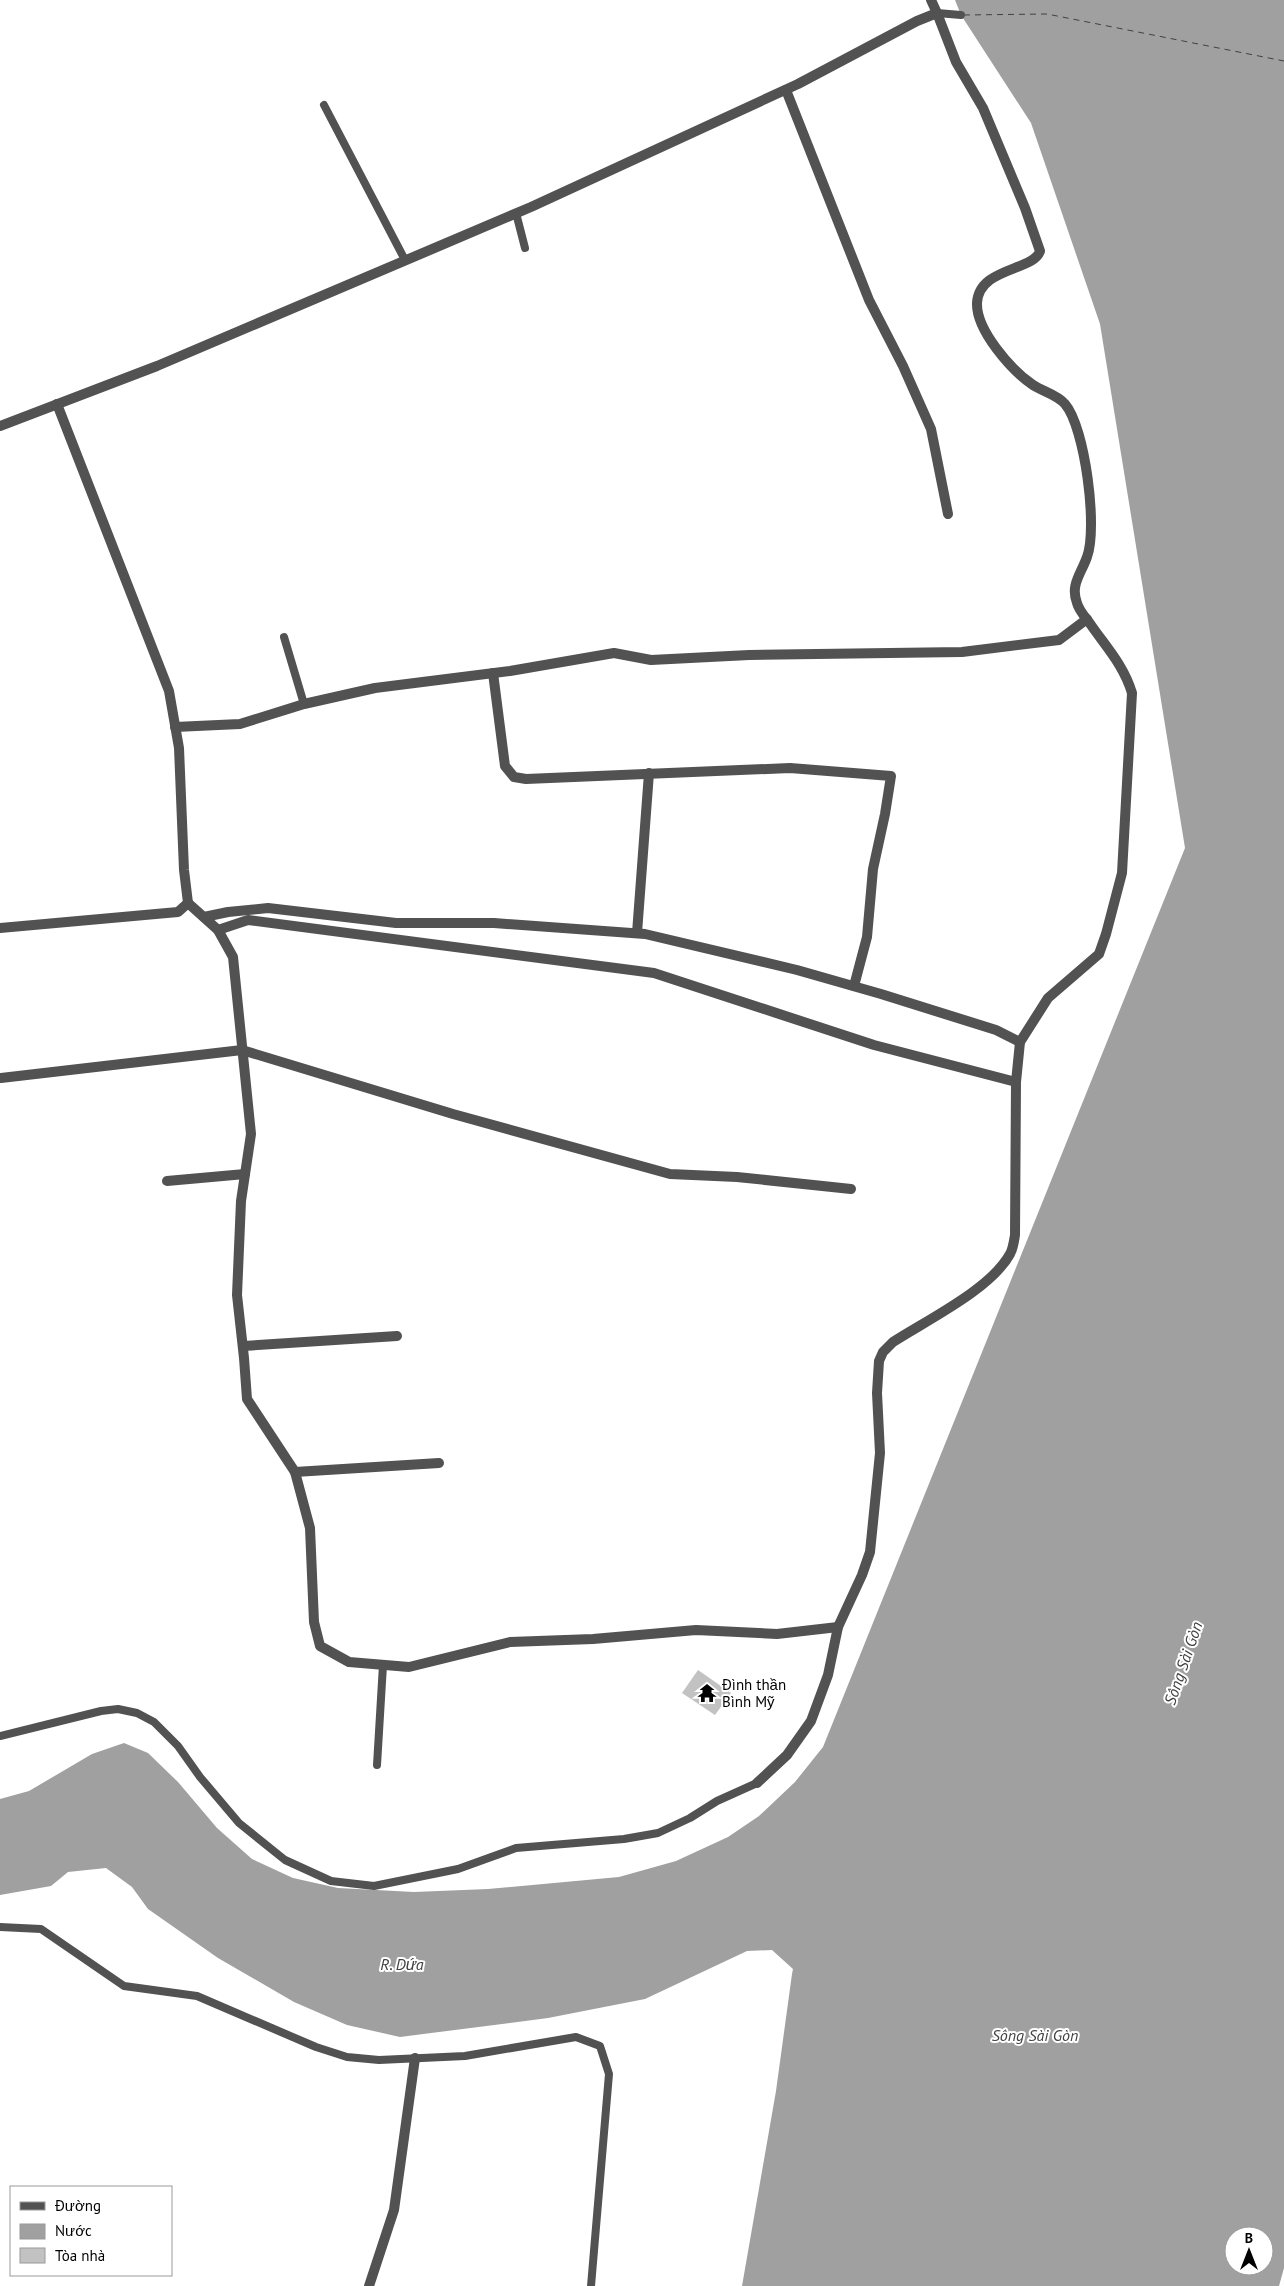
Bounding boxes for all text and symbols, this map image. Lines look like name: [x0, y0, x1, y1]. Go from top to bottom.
water label: Sông Sài Gòn: [1159, 1619, 1207, 1707]
place label: Đình thần Bình Mỹ: [721, 1675, 786, 1711]
temple icon: Đình thần Bình Mỹ: [696, 1682, 718, 1704]
water label: R. Dứa: [380, 1954, 424, 1974]
water label: Sông Sài Gòn: [992, 2025, 1078, 2045]
legend: [10, 2186, 172, 2276]
text: Đường: [54, 2196, 101, 2215]
text: Nước: [55, 2221, 92, 2240]
north arrow: [1224, 2226, 1274, 2276]
text: B: [1245, 2229, 1253, 2247]
text: Tòa nhà: [55, 2246, 105, 2265]

